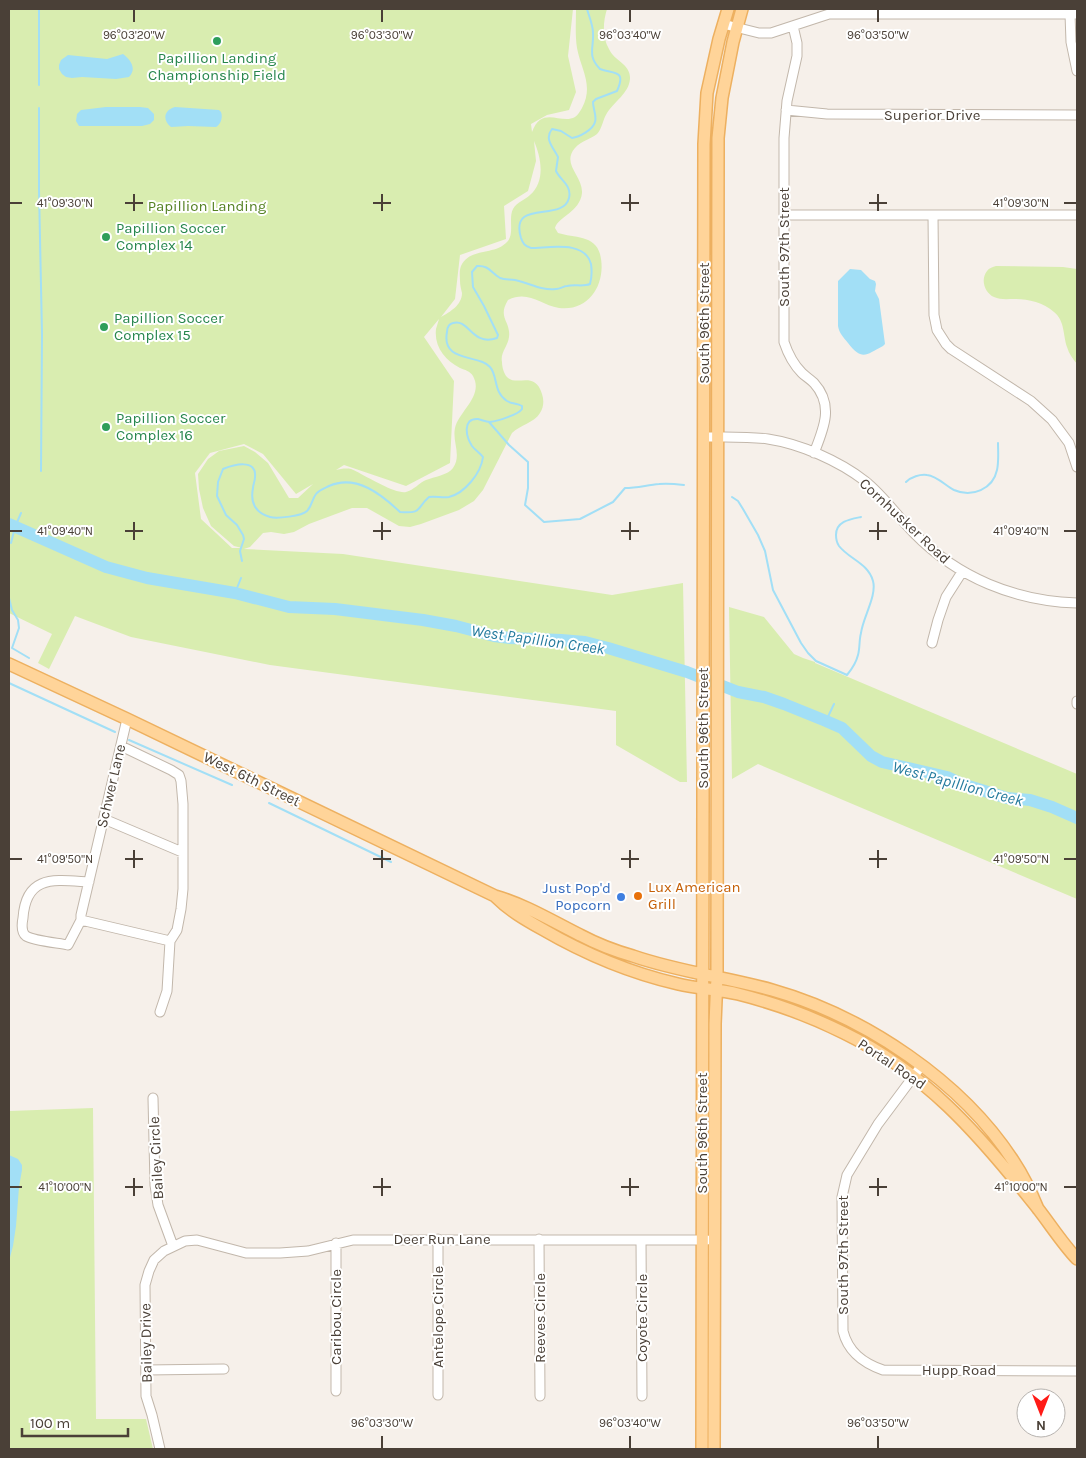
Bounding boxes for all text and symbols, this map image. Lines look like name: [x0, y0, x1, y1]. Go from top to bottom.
text: 96°03'20"W: [103, 28, 165, 42]
text: 96°03'30"W: [351, 28, 413, 42]
text: 96°03'40"W: [599, 28, 661, 42]
text: 96°03'50"W: [847, 28, 909, 42]
marker: Papillion Landing Championship Field: [211, 35, 223, 47]
place label: Papillion Landing Championship Field: [148, 49, 286, 84]
street label: Superior Drive: [884, 106, 980, 124]
street label: South 97th Street: [775, 187, 793, 307]
text: 41°09'30"N: [37, 196, 93, 210]
text: 41°09'30"N: [993, 196, 1049, 210]
park label: Papillion Landing: [148, 197, 267, 215]
place label: Papillion Soccer Complex 14: [116, 219, 226, 254]
marker: Papillion Soccer Complex 14: [100, 231, 112, 243]
street label: South 96th Street: [695, 262, 713, 384]
place label: Papillion Soccer Complex 15: [114, 309, 224, 344]
marker: Papillion Soccer Complex 15: [98, 321, 110, 333]
place label: Papillion Soccer Complex 16: [116, 409, 226, 444]
marker: Papillion Soccer Complex 16: [100, 421, 112, 433]
street label: Cornhusker Road: [856, 474, 954, 568]
text: 41°09'40"N: [37, 524, 93, 538]
text: 41°09'40"N: [993, 524, 1049, 538]
water label: West Papillion Creek: [470, 621, 607, 658]
street label: South 96th Street: [694, 667, 712, 789]
street label: Schwer Lane: [93, 742, 129, 830]
street label: West 6th Street: [201, 748, 304, 810]
water label: West Papillion Creek: [890, 757, 1026, 810]
text: 41°09'50"N: [37, 852, 93, 866]
text: 41°09'50"N: [993, 852, 1049, 866]
place label: Lux American Grill: [648, 878, 741, 913]
place label: Just Pop'd Popcorn: [543, 879, 611, 914]
marker: Lux American Grill: [632, 890, 644, 902]
marker: Just Pop'd Popcorn: [615, 891, 627, 903]
street label: Portal Road: [855, 1035, 929, 1093]
street label: South 96th Street: [693, 1072, 711, 1194]
street label: Bailey Circle: [145, 1116, 167, 1200]
text: 41°10'00"N: [38, 1180, 92, 1194]
text: 41°10'00"N: [994, 1180, 1048, 1194]
street label: South 97th Street: [834, 1195, 852, 1315]
street label: Deer Run Lane: [393, 1230, 491, 1248]
street label: Antelope Circle: [429, 1266, 447, 1368]
street label: Caribou Circle: [327, 1269, 345, 1365]
street label: Reeves Circle: [531, 1273, 549, 1363]
street label: Coyote Circle: [633, 1274, 651, 1362]
street label: Bailey Drive: [136, 1303, 156, 1383]
street label: Hupp Road: [922, 1361, 996, 1379]
north arrow: [1016, 1388, 1066, 1438]
scale bar: [22, 1406, 129, 1438]
text: 100 m: [30, 1414, 70, 1432]
text: 96°03'30"W: [351, 1416, 413, 1430]
text: 96°03'40"W: [599, 1416, 661, 1430]
text: 96°03'50"W: [847, 1416, 909, 1430]
text: N: [1036, 1417, 1046, 1434]

